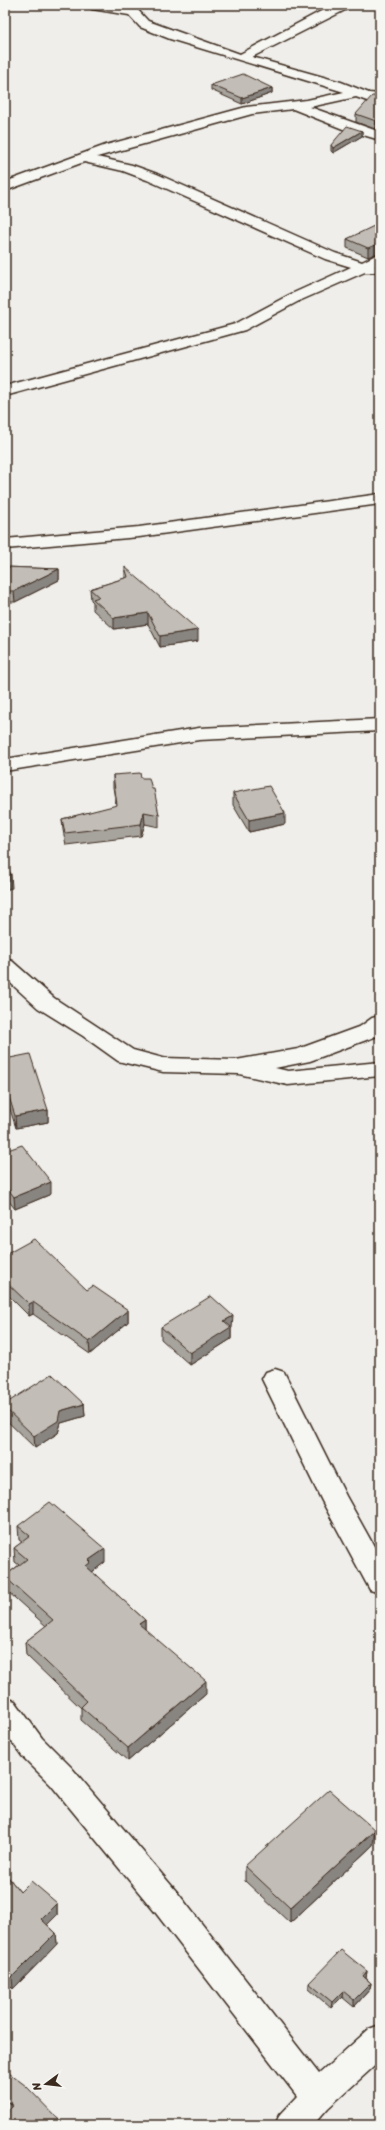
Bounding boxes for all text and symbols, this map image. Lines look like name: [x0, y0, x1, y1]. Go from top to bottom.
north arrow: [26, 2064, 66, 2104]
text: N: [27, 2080, 47, 2094]

